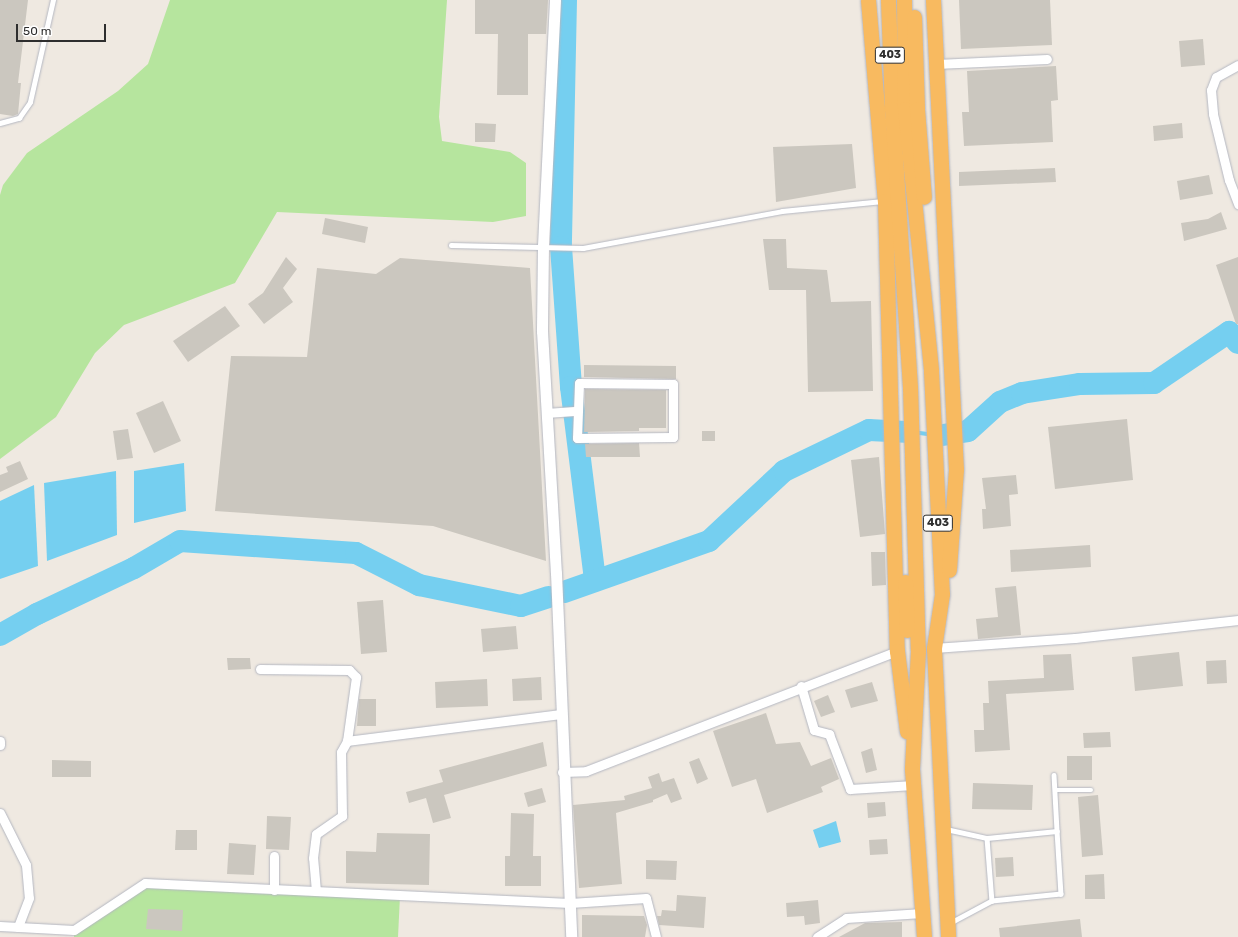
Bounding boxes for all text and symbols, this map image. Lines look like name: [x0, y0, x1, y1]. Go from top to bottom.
scale bar: [18, 16, 108, 42]
text: 50 m: [23, 24, 51, 38]
road number: 403: [874, 46, 906, 64]
road number: 403: [922, 514, 954, 532]

